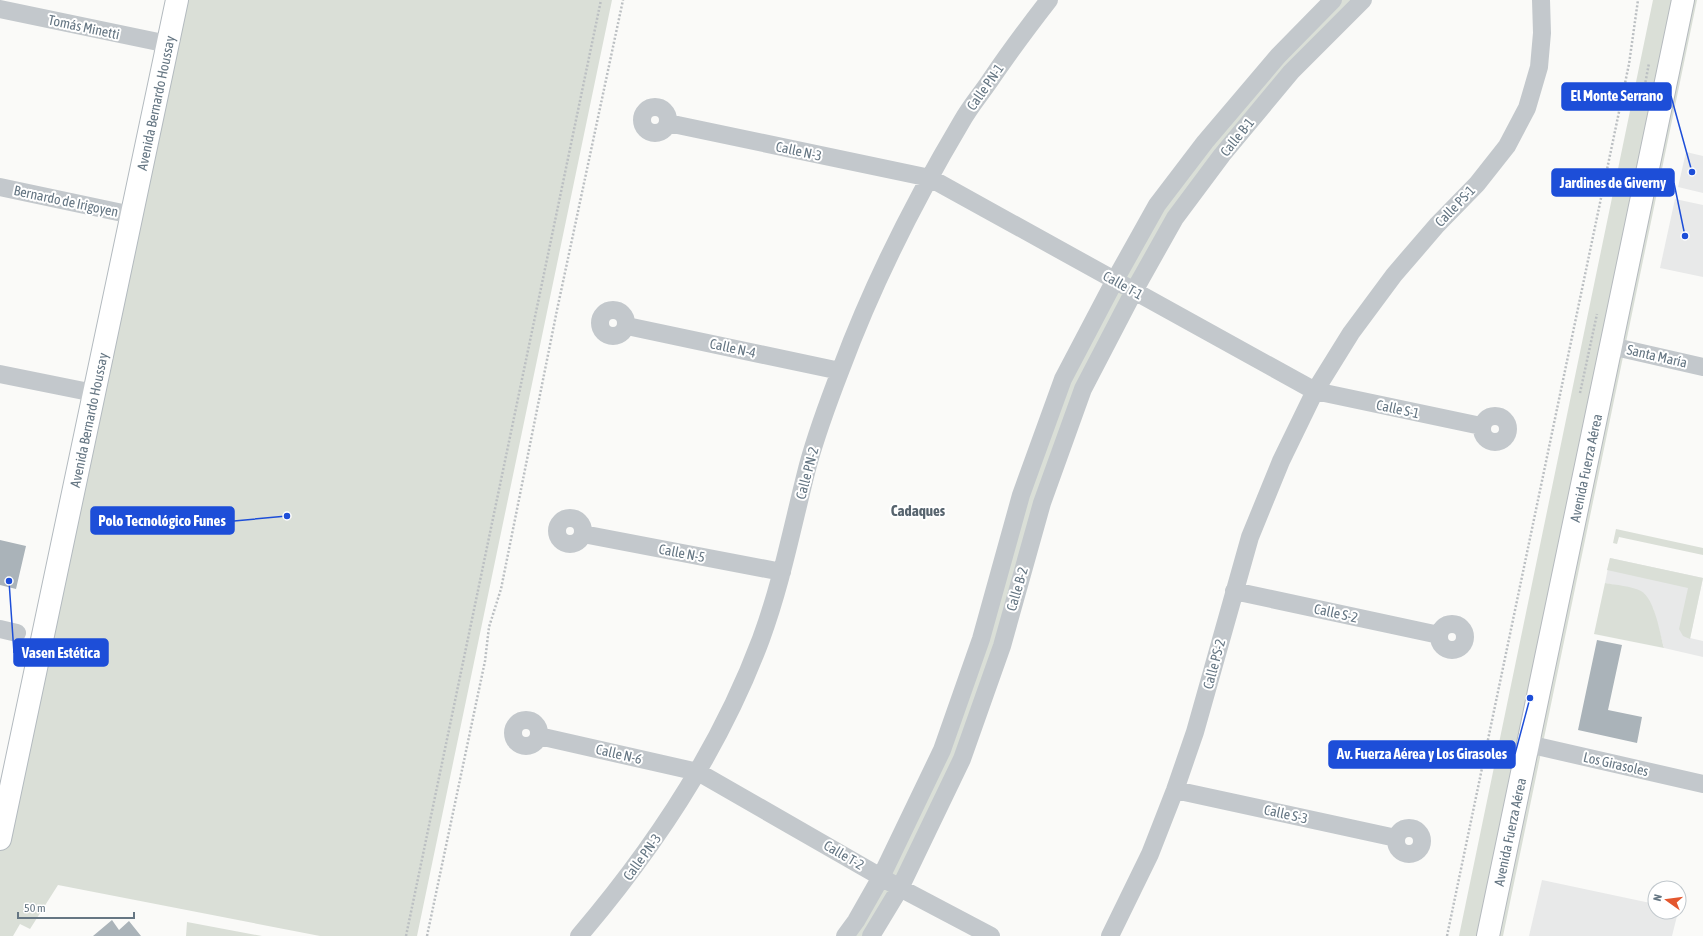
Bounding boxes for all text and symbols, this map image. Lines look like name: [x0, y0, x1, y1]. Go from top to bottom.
street label: Tomás Minetti: [47, 12, 121, 42]
street label: Avenida Bernardo Houssay: [134, 34, 178, 172]
street label: Calle PN-1: [963, 61, 1007, 113]
callout: El Monte Serrano: [1562, 83, 1671, 110]
text: El Monte Serrano: [1571, 87, 1663, 104]
street label: Calle B-1: [1217, 115, 1257, 159]
street label: Calle N-3: [774, 138, 824, 164]
callout: Jardines de Giverny: [1552, 169, 1674, 196]
text: Jardines de Giverny: [1559, 174, 1667, 191]
street label: Bernardo de Irigoyen: [12, 182, 120, 220]
street label: Calle PS-1: [1432, 182, 1478, 230]
street label: Calle T-1: [1100, 268, 1146, 302]
street label: Calle N-4: [708, 335, 758, 361]
street label: Santa María: [1625, 341, 1689, 371]
street label: Avenida Bernardo Houssay: [67, 351, 111, 489]
street label: Calle S-1: [1375, 397, 1421, 421]
street label: Avenida Fuerza Aérea: [1567, 412, 1605, 524]
street label: Calle PN-2: [792, 445, 822, 501]
district label: Cadaques: [891, 502, 946, 519]
callout: Polo Tecnológico Funes: [91, 507, 234, 534]
text: Polo Tecnológico Funes: [98, 512, 226, 529]
street label: Calle N-5: [658, 541, 706, 565]
street label: Calle B-2: [1003, 565, 1031, 613]
street label: Calle S-2: [1313, 601, 1359, 625]
street label: Calle PS-2: [1200, 637, 1228, 691]
callout: Vasen Estética: [14, 639, 108, 666]
text: Vasen Estética: [21, 644, 100, 661]
street label: Calle N-6: [594, 741, 644, 767]
callout: Av. Fuerza Aérea y Los Girasoles: [1329, 741, 1515, 768]
text: Av. Fuerza Aérea y Los Girasoles: [1336, 745, 1508, 762]
street label: Los Girasoles: [1582, 749, 1650, 779]
street label: Avenida Fuerza Aérea: [1491, 776, 1529, 888]
street label: Calle S-3: [1263, 802, 1309, 826]
street label: Calle PN-3: [620, 831, 664, 883]
street label: Calle T-2: [821, 837, 867, 873]
north arrow: [1647, 880, 1687, 920]
text: N: [1651, 893, 1664, 902]
scale bar: [18, 894, 134, 920]
text: 50 m: [24, 901, 46, 915]

